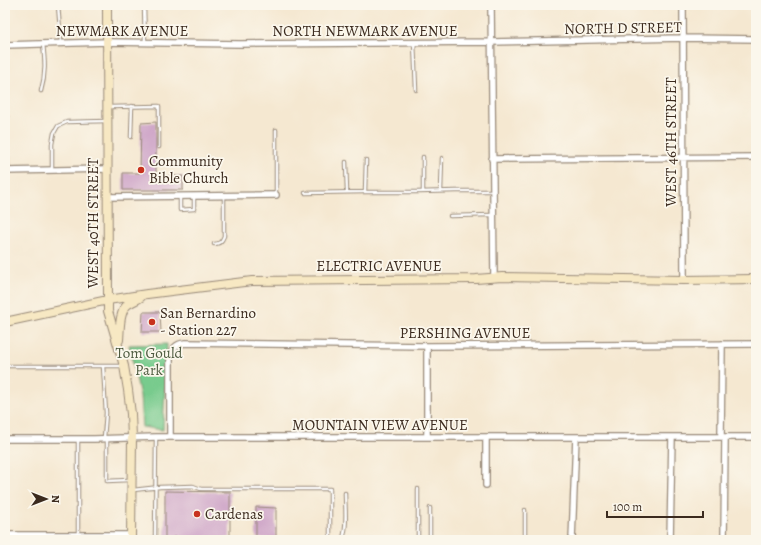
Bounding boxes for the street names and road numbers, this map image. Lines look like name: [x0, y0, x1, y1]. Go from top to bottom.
street label: NORTH D STREET: [564, 17, 683, 39]
street label: NEWMARK AVENUE: [56, 21, 188, 41]
street label: NORTH NEWMARK AVENUE: [272, 21, 458, 41]
street label: WEST 46TH STREET: [661, 77, 681, 208]
street label: WEST 40TH STREET: [83, 157, 103, 289]
street label: ELECTRIC AVENUE: [316, 256, 442, 276]
street label: PERSHING AVENUE: [400, 323, 530, 343]
street label: MOUNTAIN VIEW AVENUE: [292, 415, 468, 435]

